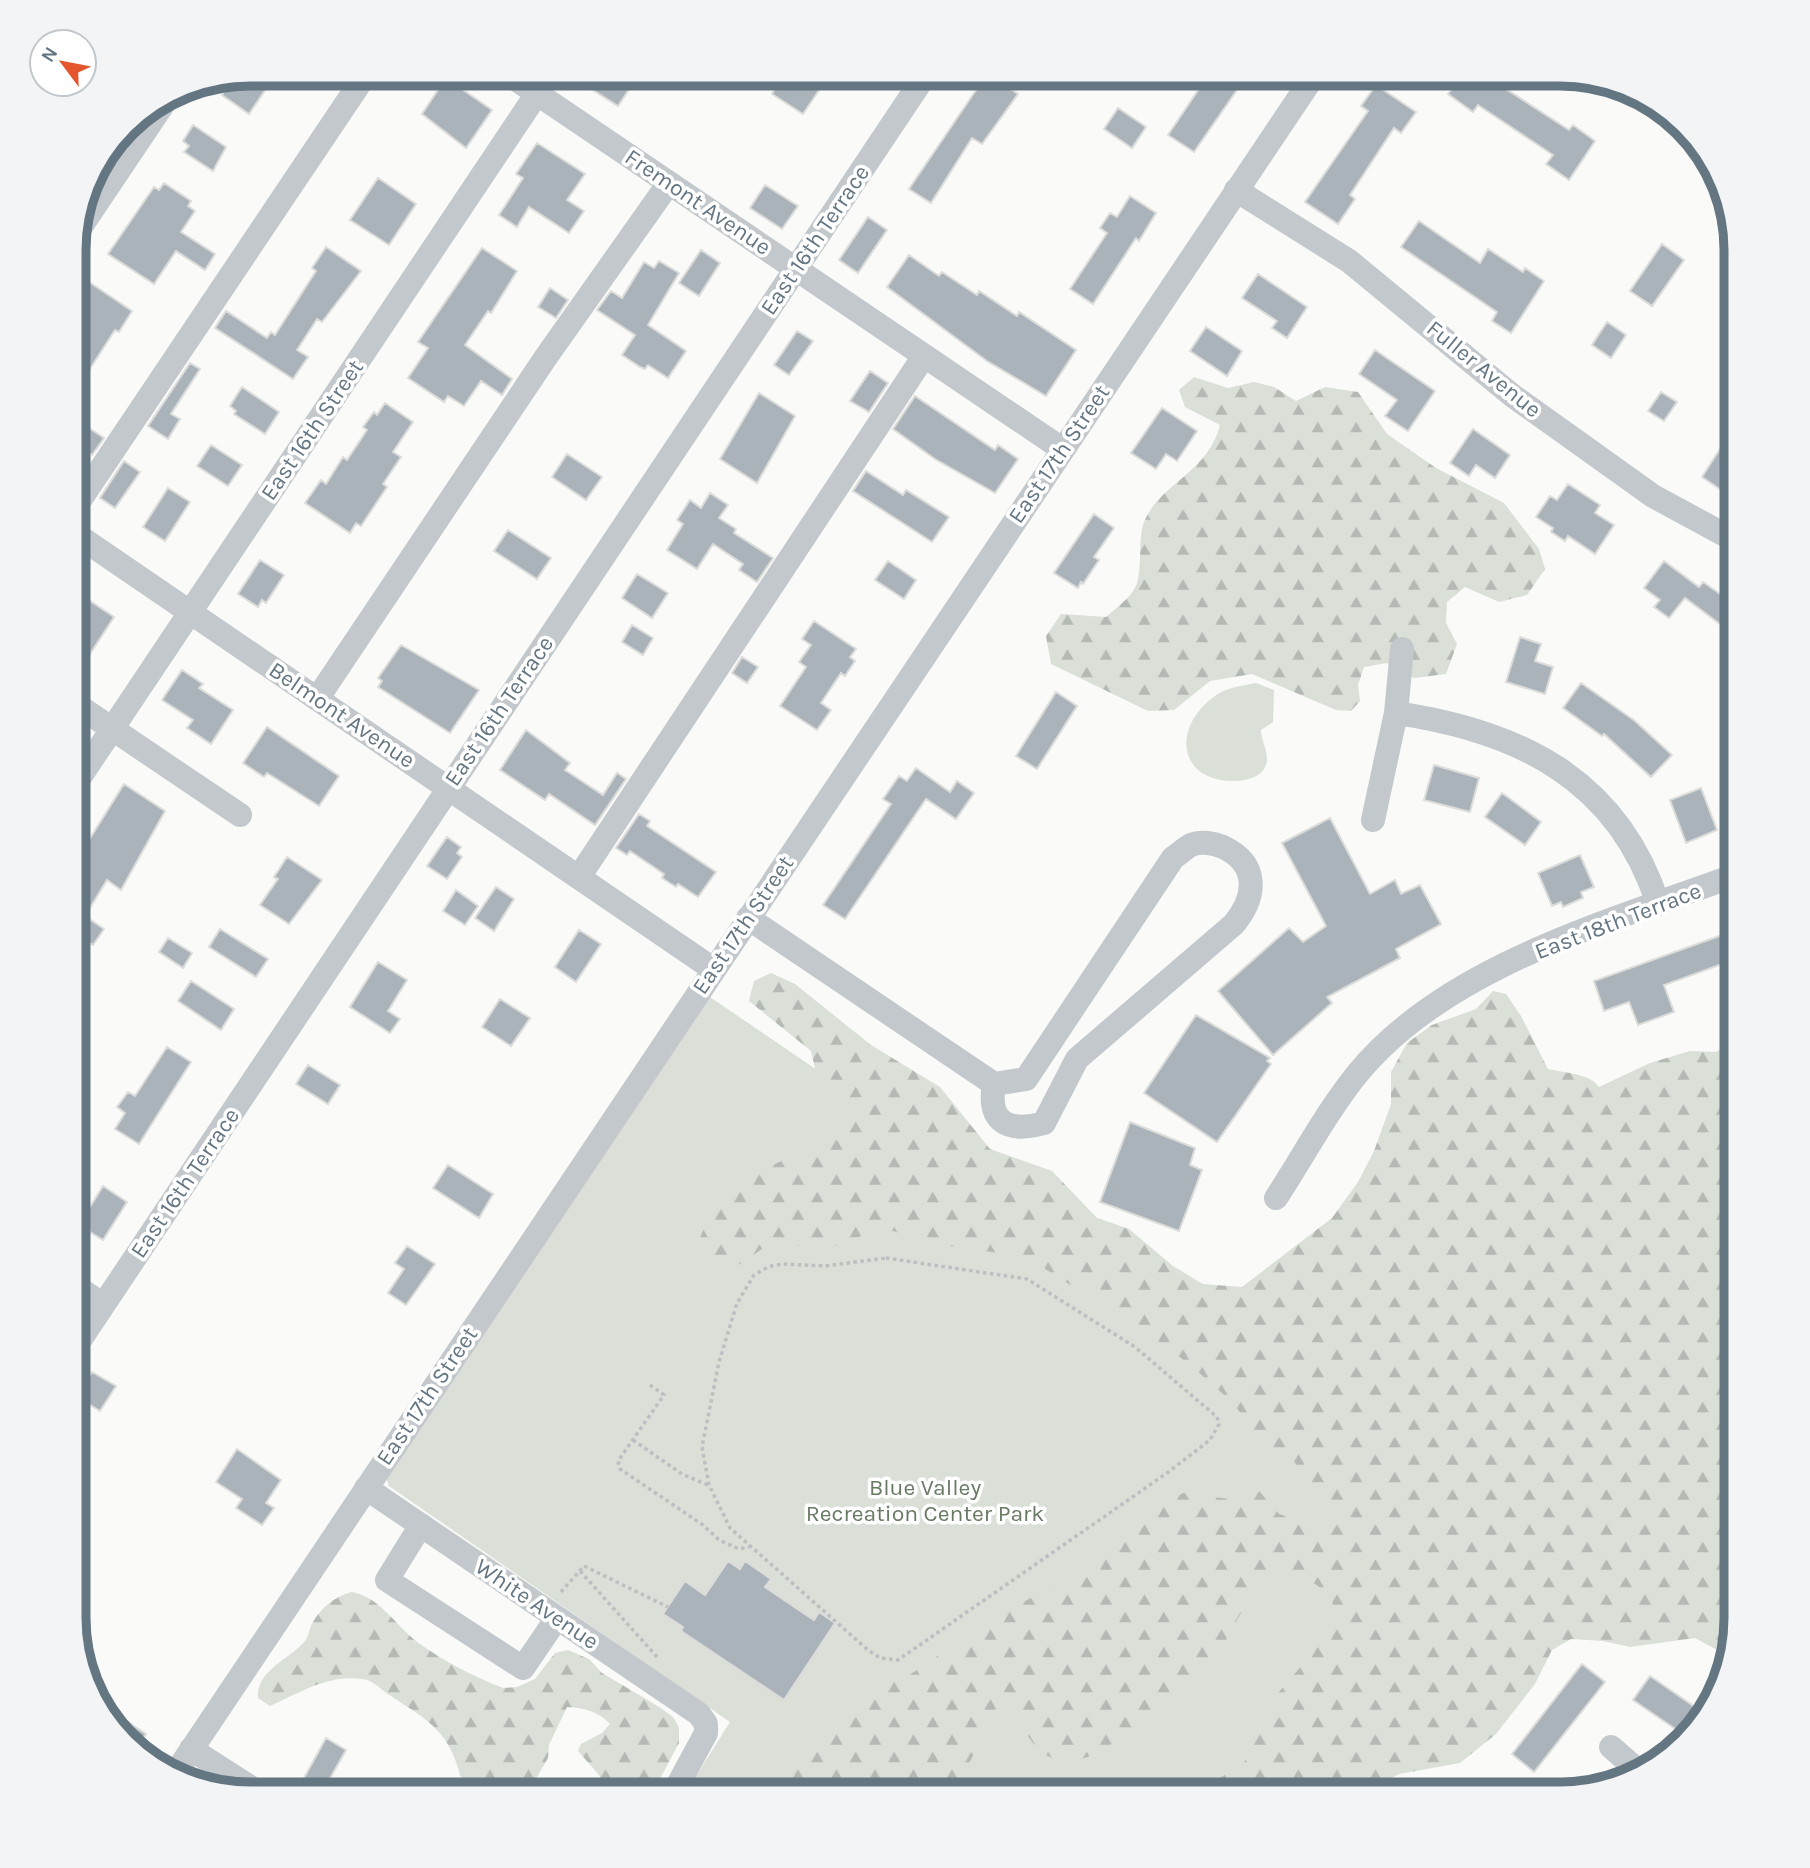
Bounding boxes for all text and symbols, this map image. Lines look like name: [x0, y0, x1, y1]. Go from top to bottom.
north arrow: [28, 28, 98, 98]
text: N: [36, 43, 62, 66]
street label: Fremont Avenue: [620, 143, 776, 261]
street label: East 16th Terrace: [755, 160, 875, 320]
street label: Fuller Avenue: [1421, 315, 1547, 423]
street label: East 16th Street: [255, 354, 369, 505]
street label: East 17th Street: [1003, 379, 1115, 528]
street label: East 16th Terrace: [439, 631, 559, 791]
street label: Belmont Avenue: [264, 656, 420, 774]
street label: East 17th Street: [687, 850, 799, 999]
street label: East 18th Terrace: [1531, 877, 1705, 965]
street label: East 16th Terrace: [125, 1103, 245, 1263]
street label: East 17th Street: [371, 1321, 483, 1470]
park label: Blue Valley Recreation Center Park: [806, 1474, 1044, 1527]
street label: White Avenue: [470, 1553, 604, 1655]

